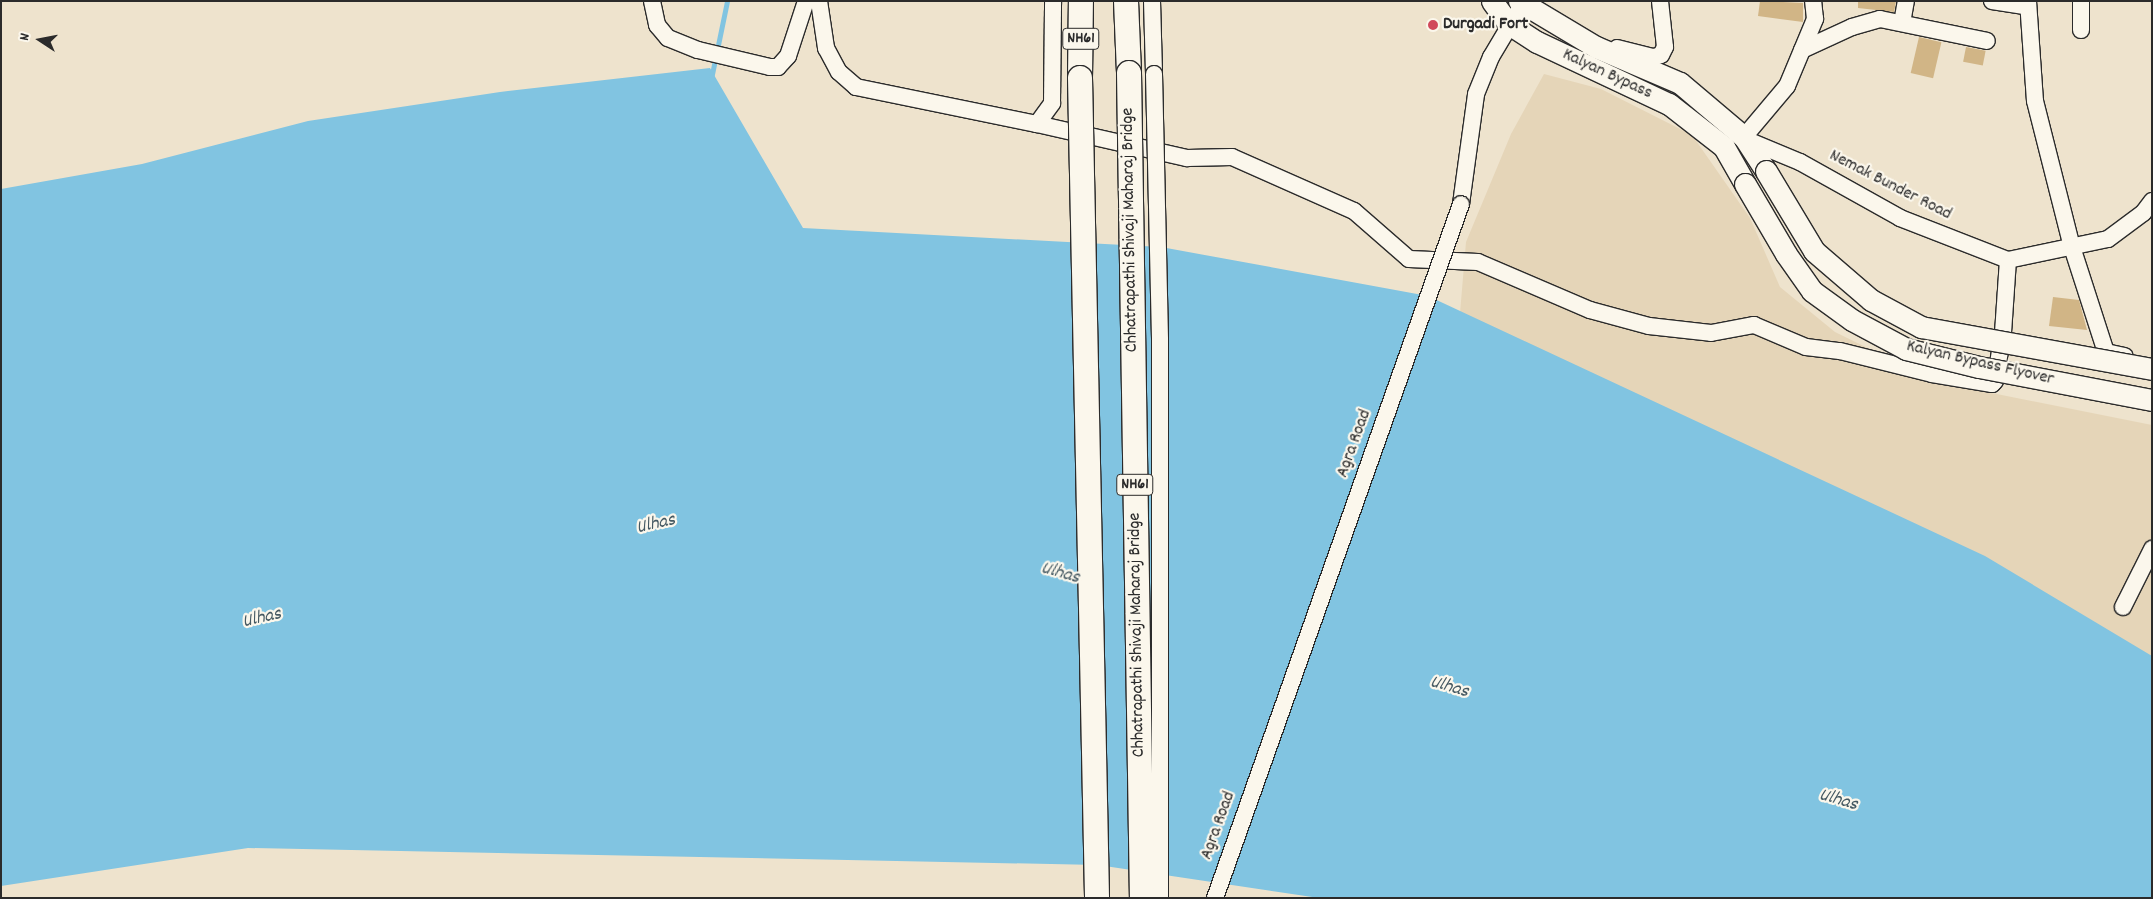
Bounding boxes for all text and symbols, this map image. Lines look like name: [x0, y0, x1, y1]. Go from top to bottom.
place label: Durgadi Fort: [1443, 14, 1528, 36]
north arrow: [15, 15, 65, 65]
marker: Durgadi Fort: [1427, 19, 1439, 31]
road number: NH61: [1062, 26, 1100, 52]
text: N: [15, 32, 36, 42]
street label: Kalyan Bypass: [1559, 45, 1655, 105]
street label: Chhatrapathi Shivaji Maharaj Bridge: [1118, 108, 1144, 352]
street label: Nemak Bunder Road: [1825, 146, 1955, 226]
street label: Kalyan Bypass Flyover: [1904, 337, 2056, 391]
street label: Agra Road: [1333, 407, 1377, 481]
road number: NH61: [1116, 472, 1154, 498]
water label: Ulhas: [634, 509, 678, 541]
street label: Chhatrapathi Shivaji Maharaj Bridge: [1125, 513, 1151, 757]
water label: Ulhas: [1038, 558, 1082, 590]
water label: Ulhas: [240, 603, 284, 635]
water label: Ulhas: [1427, 672, 1471, 704]
water label: Ulhas: [1816, 785, 1860, 817]
street label: Agra Road: [1197, 789, 1241, 863]

